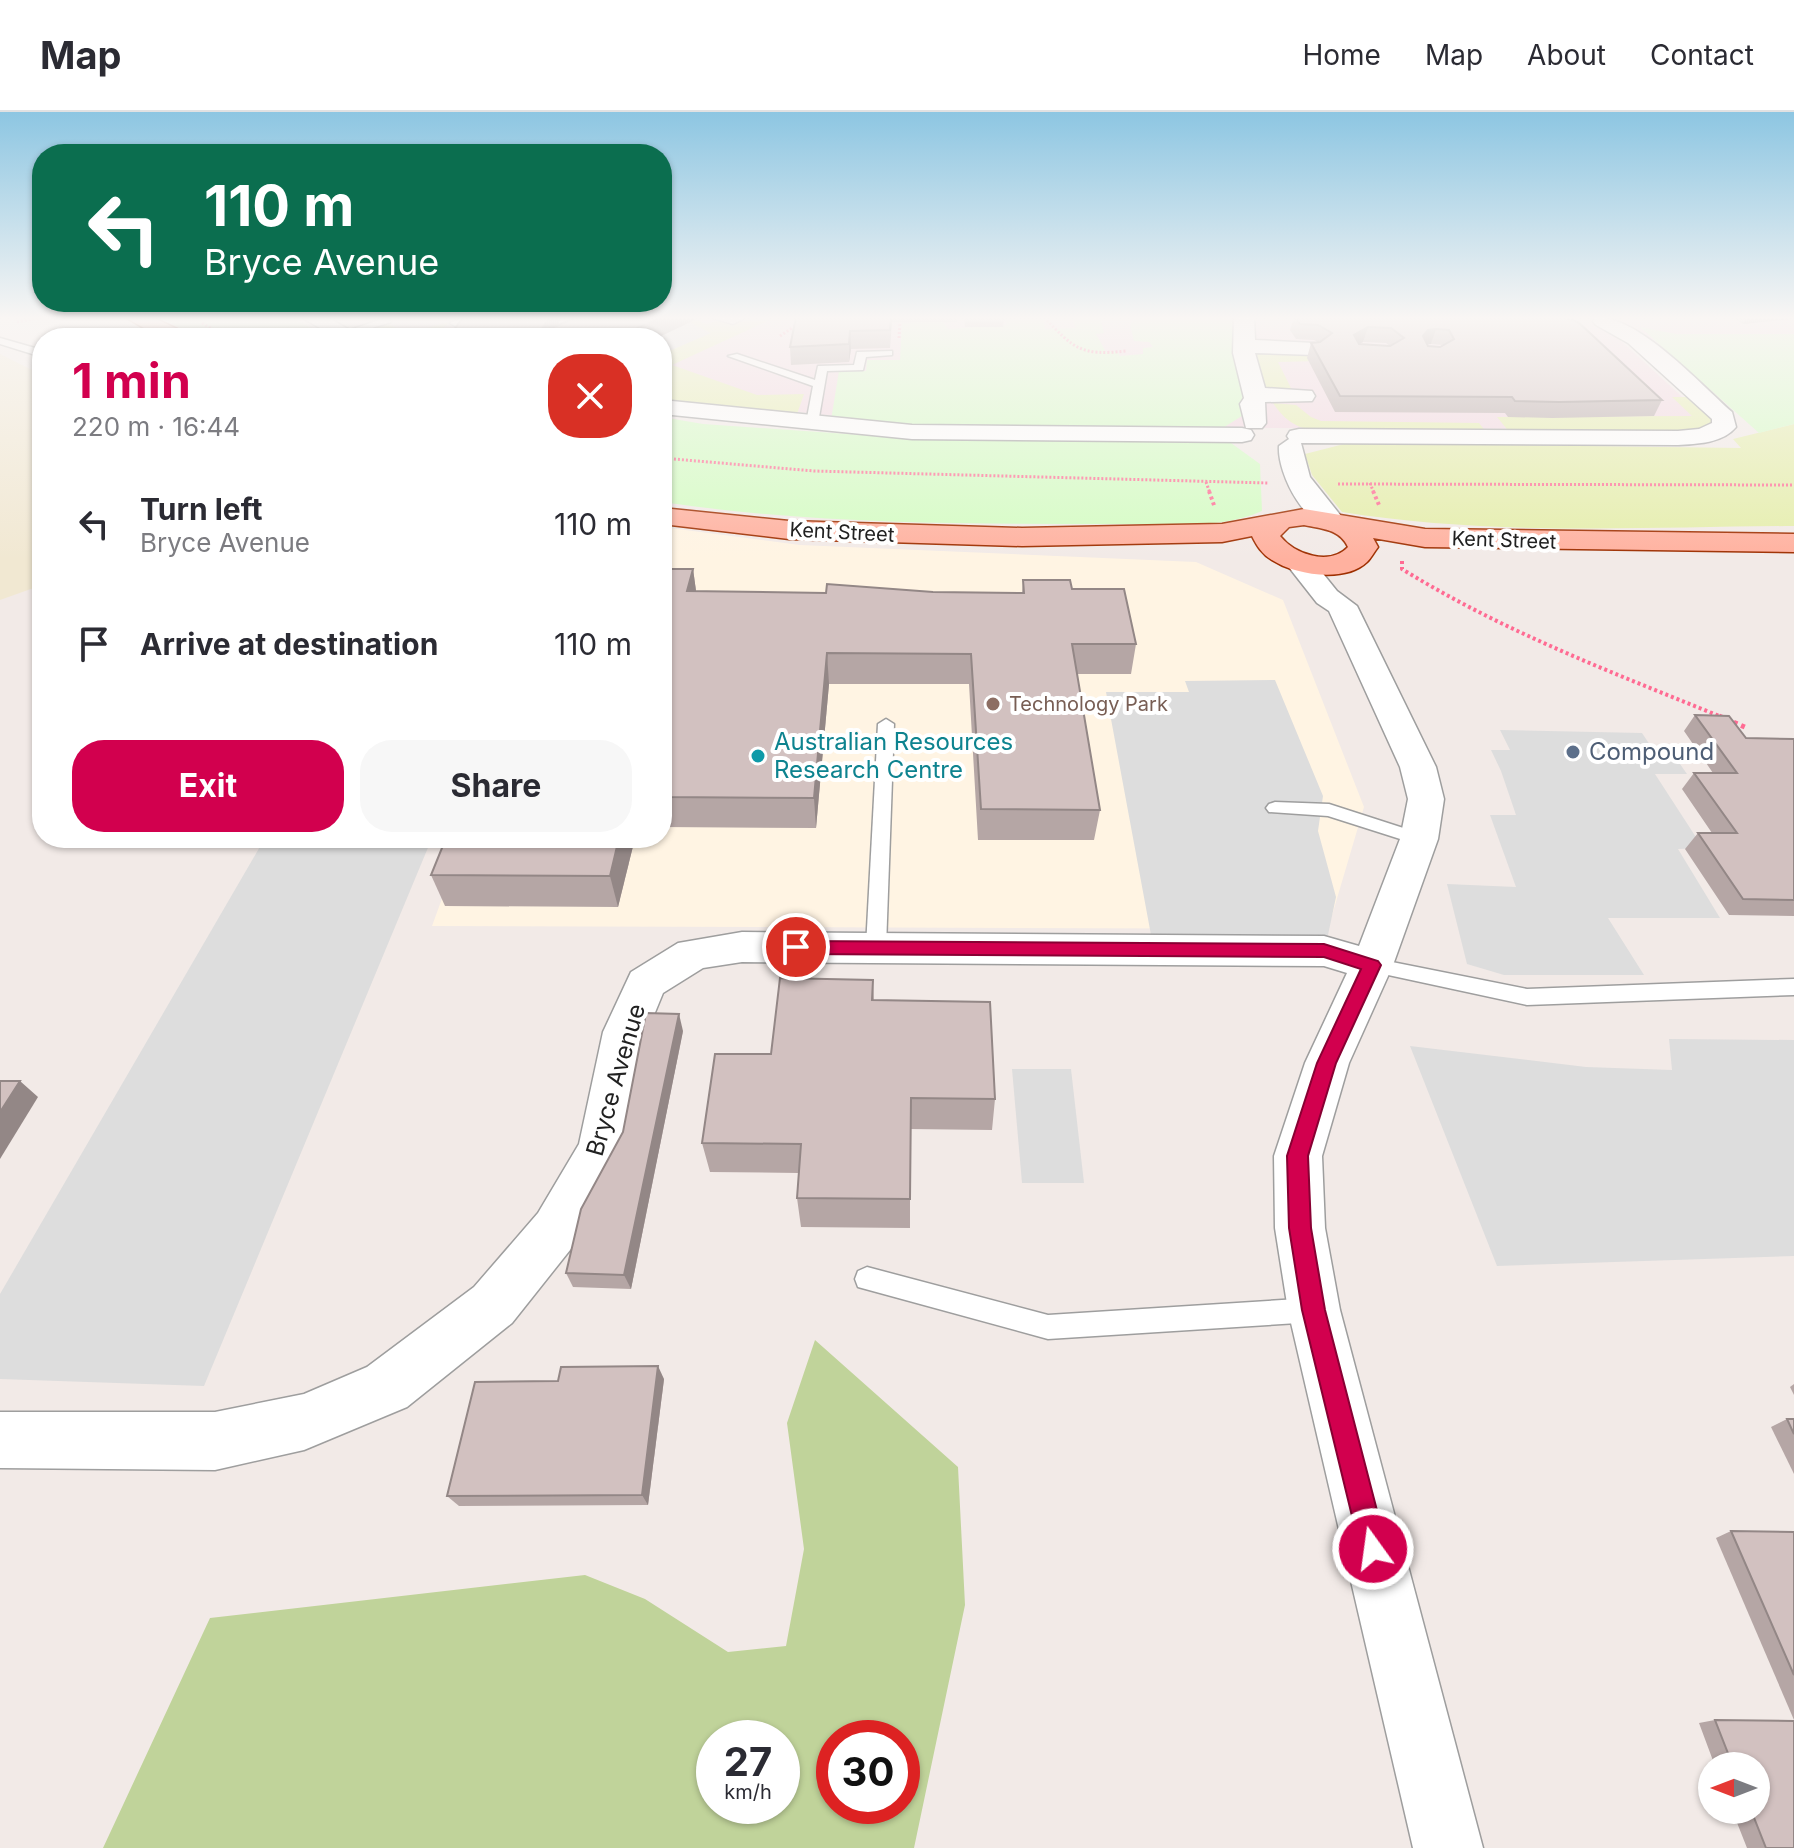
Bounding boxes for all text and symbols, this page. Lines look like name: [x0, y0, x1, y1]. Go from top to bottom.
text: Map: [40, 32, 121, 78]
text: Home: [1302, 38, 1381, 72]
text: Map: [1425, 38, 1483, 72]
text: About: [1527, 38, 1606, 72]
text: Contact: [1650, 38, 1754, 72]
text: 110 m: [204, 172, 354, 240]
icon: left: [72, 176, 176, 280]
text: Bryce Avenue: [204, 240, 439, 284]
text: 1 min: [72, 351, 191, 410]
button: close: [548, 354, 632, 438]
text: 220 m · 16:44: [72, 411, 240, 442]
text: Turn left: [140, 491, 262, 527]
icon: left: [72, 502, 116, 546]
text: 110 m: [554, 506, 632, 542]
street label: Kent Street: [789, 517, 895, 547]
street label: Kent Street: [1451, 526, 1557, 554]
text: Bryce Avenue: [140, 527, 310, 558]
icon: arrive: [72, 622, 116, 666]
text: Arrive at destination: [140, 626, 438, 662]
text: 110 m: [554, 626, 632, 662]
place label: Technology Park: [1009, 692, 1168, 716]
marker: Technology Park: [984, 695, 1002, 713]
place label: Australian Resources Research Centre: [774, 727, 1013, 784]
place label: Compound: [1589, 737, 1714, 766]
button: Exit: [72, 740, 344, 832]
button: Share: [360, 740, 632, 832]
marker: Compound: [1564, 743, 1582, 761]
marker: Australian Resources Research Centre: [749, 747, 767, 765]
pin: [762, 913, 830, 981]
icon: arrive: [774, 925, 818, 969]
street label: Bryce Avenue: [580, 1000, 651, 1159]
position arrow: [1331, 1507, 1415, 1591]
speed limit sign: 30: [816, 1720, 920, 1824]
text: 27: [724, 1737, 772, 1786]
north arrow: [1698, 1752, 1770, 1824]
map controls: [1698, 1752, 1770, 1824]
text: km/h: [724, 1780, 772, 1804]

